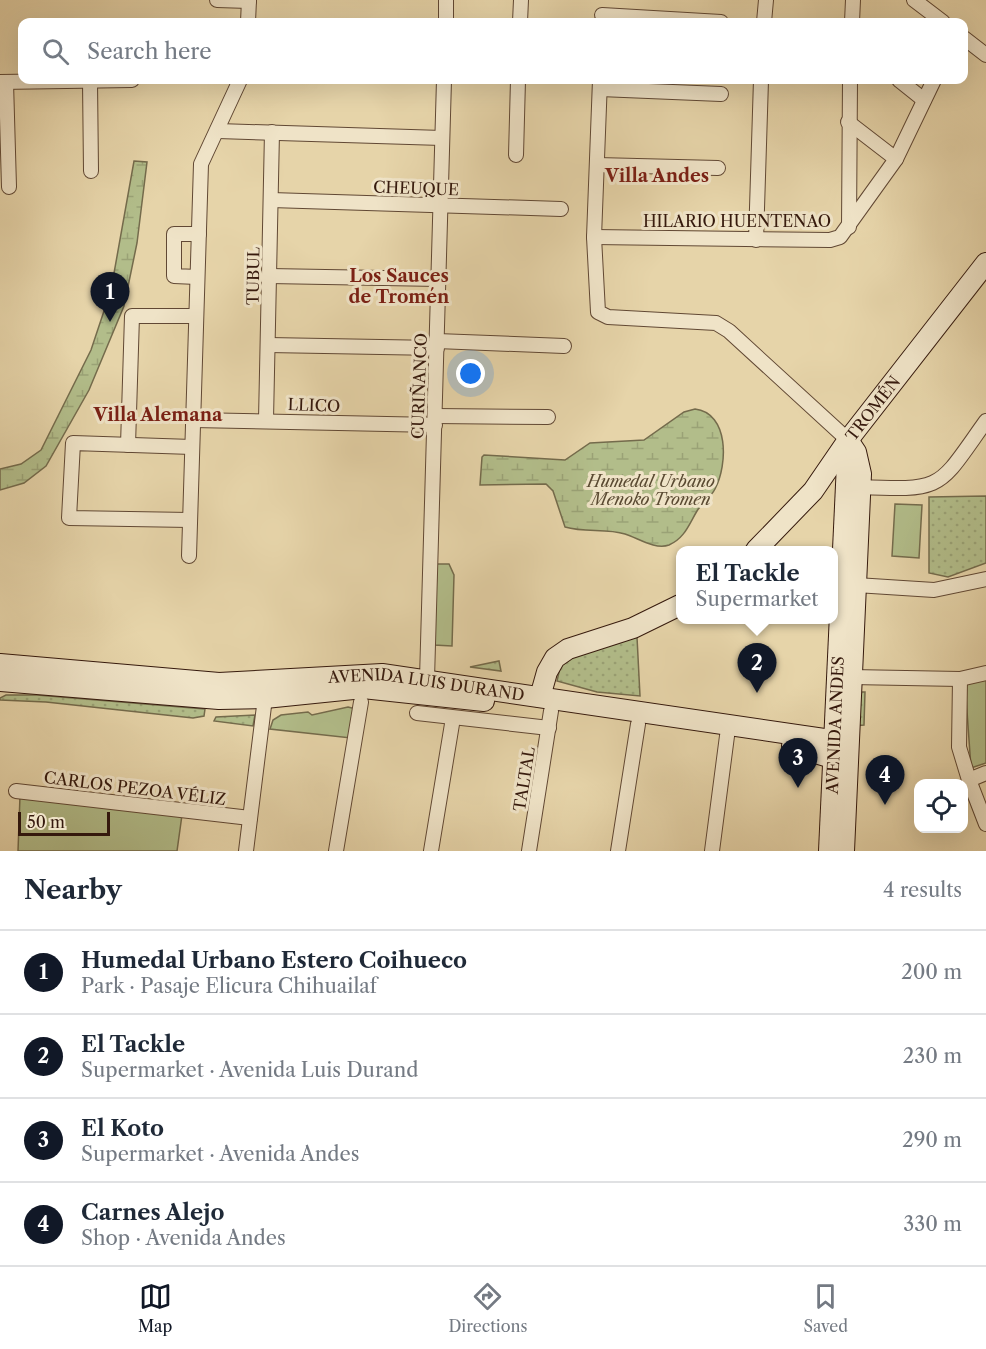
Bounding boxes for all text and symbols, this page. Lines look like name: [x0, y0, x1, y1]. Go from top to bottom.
search box: [18, 18, 968, 84]
icon: search: [39, 35, 72, 68]
text: Search here: [87, 38, 212, 65]
district label: Villa Andes: [604, 165, 709, 187]
street label: CHEUQUE: [373, 177, 459, 199]
street label: HILARIO HUENTENAO: [643, 211, 831, 231]
street label: TUBUL: [242, 246, 264, 305]
district label: Los Sauces de Tromén: [349, 265, 450, 308]
pin: 1: [90, 272, 130, 322]
street label: CURIÑANCO: [406, 333, 431, 439]
your location: [456, 359, 485, 388]
street label: TROMÉN: [841, 372, 904, 445]
street label: LLICO: [287, 394, 341, 416]
district label: Villa Alemana: [92, 404, 223, 426]
park label: Humedal Urbano Menoko Tromen: [585, 471, 715, 509]
popup: [676, 546, 838, 624]
text: El Tackle: [696, 560, 800, 587]
text: Supermarket: [696, 587, 818, 611]
pin: 2: [738, 644, 777, 693]
street label: AVENIDA ANDES: [822, 656, 848, 796]
street label: AVENIDA LUIS DURAND: [326, 664, 526, 705]
pin: 3: [778, 738, 818, 788]
street label: TALTAL: [509, 745, 539, 813]
pin: 4: [866, 756, 904, 805]
street label: CARLOS PEZOA VÉLIZ: [43, 767, 227, 809]
map controls: [914, 779, 968, 833]
button: locate: [914, 779, 968, 833]
scale bar: [18, 809, 110, 836]
text: 50 m: [27, 812, 65, 832]
text: Nearby: [24, 874, 122, 906]
text: 4 results: [883, 878, 962, 902]
text: Humedal Urbano Estero Coihueco: [81, 947, 467, 974]
text: 1: [39, 960, 48, 984]
text: 200 m: [901, 960, 962, 984]
text: Park · Pasaje Elicura Chihuailaf: [81, 974, 377, 998]
text: El Tackle: [81, 1031, 185, 1058]
text: 2: [38, 1044, 49, 1068]
text: 230 m: [903, 1044, 962, 1068]
text: Supermarket · Avenida Luis Durand: [81, 1058, 419, 1082]
text: El Koto: [81, 1115, 164, 1142]
text: 3: [38, 1128, 49, 1152]
text: 290 m: [902, 1128, 962, 1152]
text: Supermarket · Avenida Andes: [81, 1142, 359, 1166]
text: Carnes Alejo: [81, 1199, 224, 1226]
text: 4: [38, 1212, 49, 1236]
text: 330 m: [903, 1212, 962, 1236]
text: Shop · Avenida Andes: [81, 1226, 286, 1250]
tab: Map: [138, 1280, 172, 1336]
tab: Directions: [448, 1280, 527, 1336]
tab: Saved: [804, 1280, 848, 1336]

